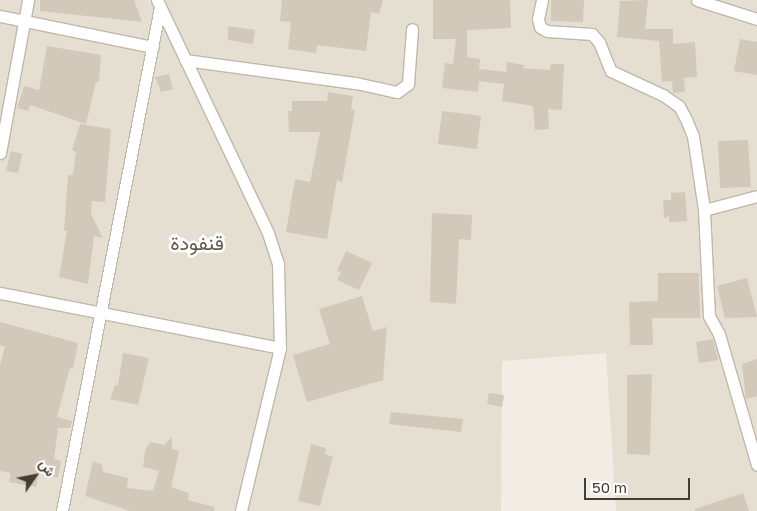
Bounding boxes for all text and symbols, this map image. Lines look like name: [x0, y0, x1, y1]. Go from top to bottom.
district label: قنفودة: [170, 230, 224, 254]
north arrow: [10, 451, 60, 501]
text: ش: [36, 456, 60, 479]
scale bar: [587, 468, 693, 500]
text: 50 m: [592, 478, 627, 496]

